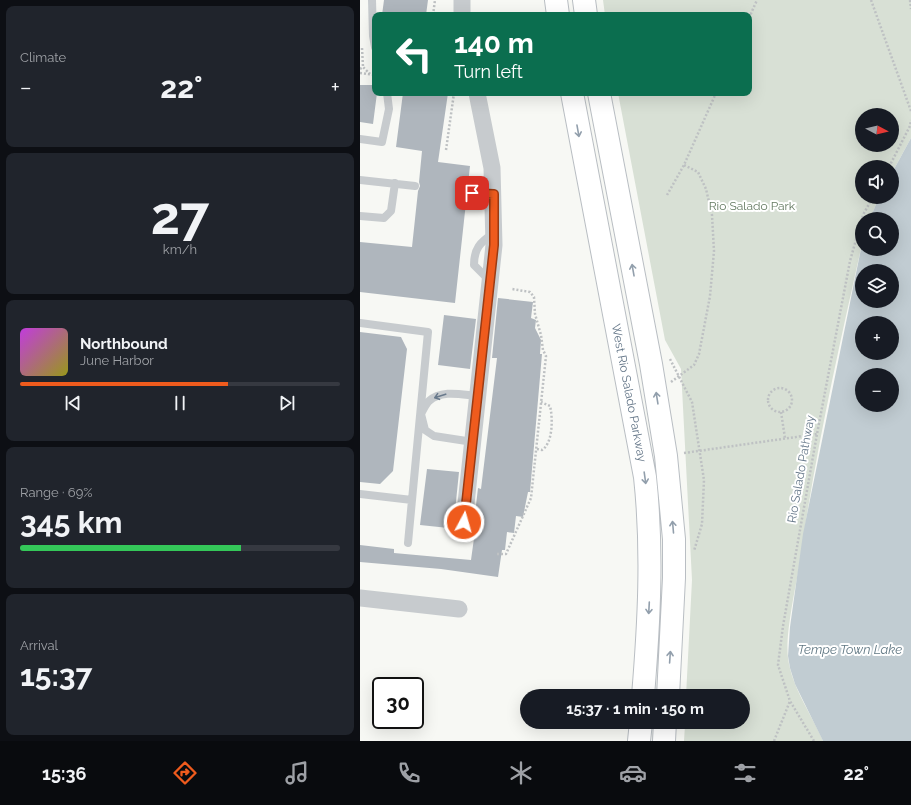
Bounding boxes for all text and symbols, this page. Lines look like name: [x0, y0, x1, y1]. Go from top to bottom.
text: 140 m: [454, 27, 534, 60]
icon: left: [388, 28, 440, 80]
text: Climate: [20, 50, 66, 65]
text: Turn left: [454, 61, 523, 82]
text: 22°: [160, 70, 202, 105]
text: −: [20, 74, 32, 100]
text: +: [331, 74, 340, 100]
north arrow: [855, 108, 899, 152]
map controls: [855, 108, 899, 412]
one-way arrow: [575, 124, 583, 137]
button: sound: [855, 160, 899, 204]
pin: [455, 176, 489, 210]
icon: arrive: [461, 182, 483, 204]
text: 27: [151, 185, 209, 246]
park label: Rio Salado Park: [709, 199, 796, 213]
button: search: [855, 212, 899, 256]
text: km/h: [163, 242, 197, 257]
one-way arrow: [629, 264, 637, 277]
button: layers: [855, 264, 899, 308]
button: +: [855, 316, 899, 360]
street label: West Rio Salado Parkway: [609, 323, 649, 464]
text: Northbound: [80, 335, 168, 353]
text: June Harbor: [80, 353, 154, 368]
button: −: [855, 368, 899, 412]
icon: previous: [62, 392, 84, 414]
icon: pause: [169, 392, 191, 414]
icon: next: [276, 392, 298, 414]
one-way arrow: [653, 392, 661, 405]
one-way arrow: [434, 393, 446, 401]
street label: Rio Salado Pathway: [785, 414, 817, 524]
one-way arrow: [641, 471, 648, 484]
text: Range · 69%: [20, 485, 93, 500]
position arrow: [443, 501, 485, 543]
text: 345 km: [20, 505, 122, 540]
one-way arrow: [669, 521, 676, 534]
one-way arrow: [646, 601, 653, 614]
text: Arrival: [20, 638, 58, 653]
water label: Tempe Town Lake: [798, 642, 902, 657]
one-way arrow: [667, 651, 674, 664]
text: 15:37: [20, 658, 92, 693]
speed limit sign: 30: [372, 677, 424, 729]
text: 15:37 · 1 min · 150 m: [566, 700, 704, 718]
icon: directions: [171, 759, 199, 787]
icon: music: [283, 759, 311, 787]
icon: phone: [395, 759, 423, 787]
icon: climate: [507, 759, 535, 787]
icon: car: [619, 759, 647, 787]
icon: filters: [731, 759, 759, 787]
text: 15:36: [42, 763, 86, 784]
text: 22°: [844, 763, 869, 784]

